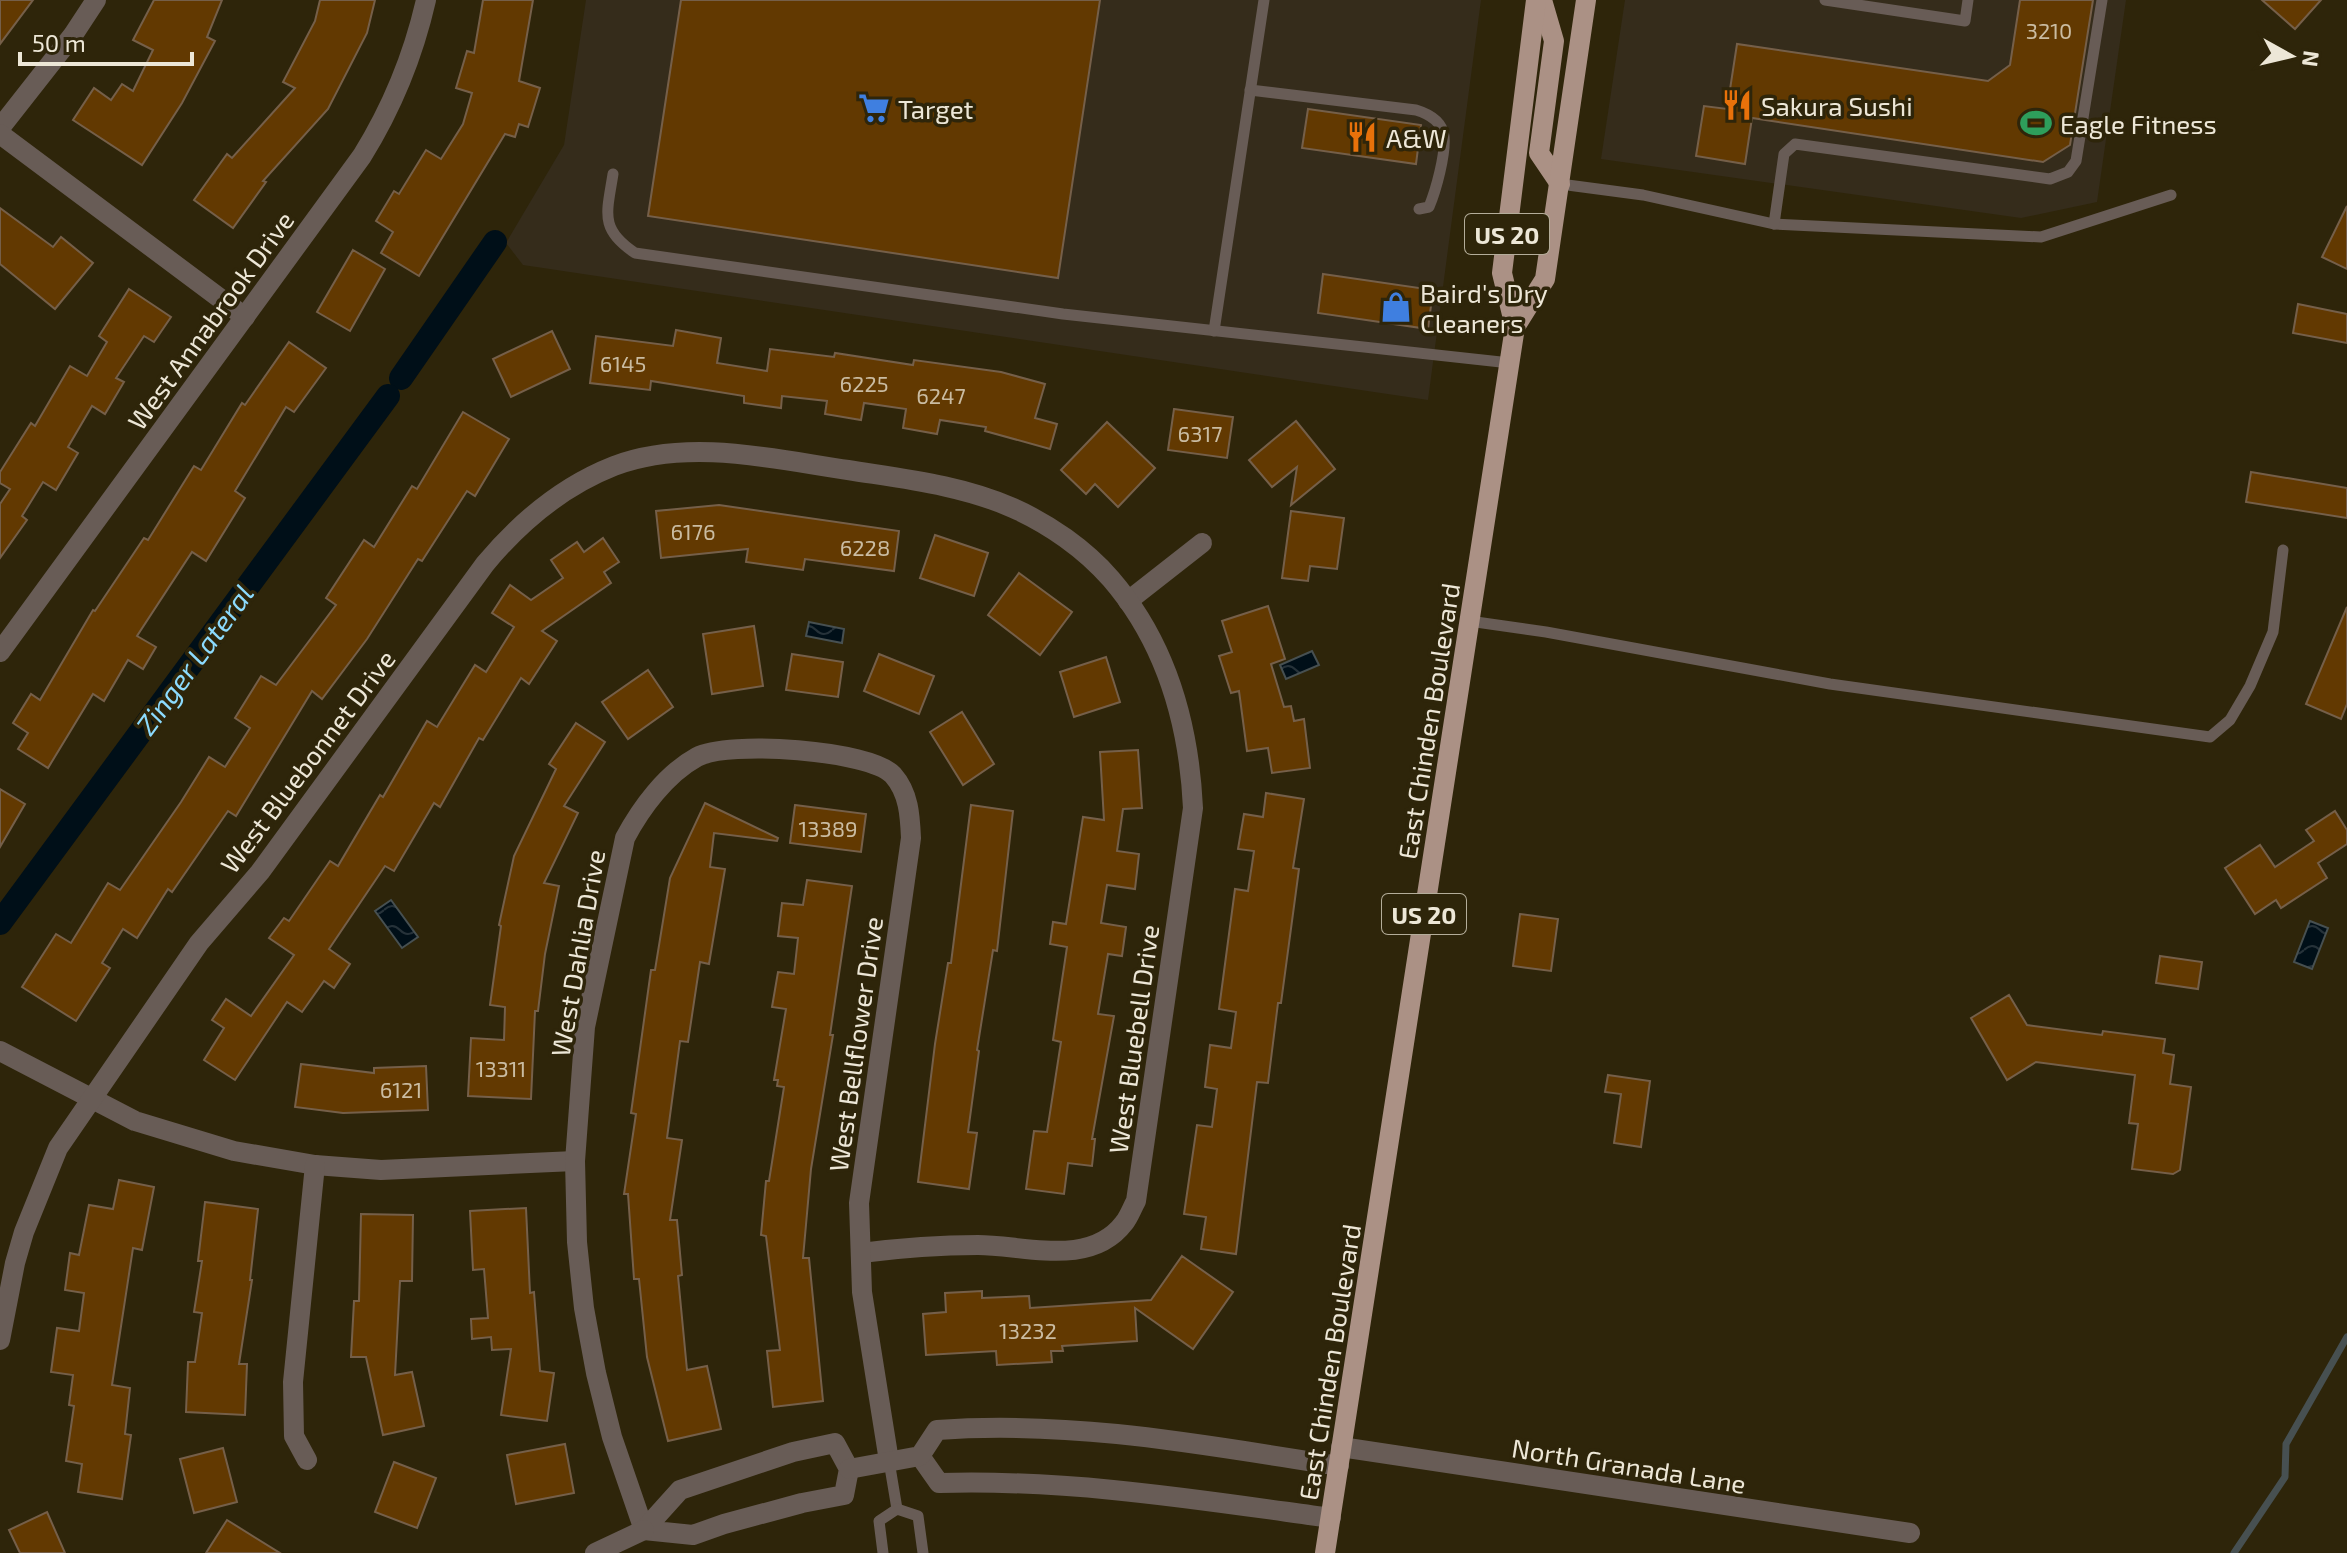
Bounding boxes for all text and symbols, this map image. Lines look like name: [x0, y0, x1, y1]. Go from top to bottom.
scale bar: [20, 16, 192, 66]
north arrow: [2251, 16, 2331, 96]
house number: 3210: [2026, 17, 2072, 43]
text: 50 m: [32, 28, 86, 57]
text: N: [2298, 49, 2326, 69]
restaurant icon: Sakura Sushi: [1720, 88, 1754, 122]
place label: Sakura Sushi: [1761, 90, 1913, 121]
supermarket icon: Target: [857, 91, 891, 125]
place label: Target: [898, 93, 974, 124]
sports icon: Eagle Fitness: [2019, 106, 2053, 140]
place label: Eagle Fitness: [2060, 108, 2217, 139]
restaurant icon: A&W: [1345, 120, 1379, 154]
place label: A&W: [1386, 122, 1447, 153]
street label: West Annabrook Drive: [120, 205, 300, 435]
road number: US 20: [1465, 214, 1549, 254]
place label: Baird's Dry Cleaners: [1420, 277, 1548, 338]
shop icon: Baird's Dry Cleaners: [1379, 290, 1413, 324]
house number: 6145: [600, 350, 646, 376]
house number: 6225: [839, 370, 889, 396]
house number: 6247: [916, 382, 966, 408]
house number: 6317: [1178, 420, 1222, 446]
house number: 6176: [670, 518, 716, 544]
house number: 6228: [840, 534, 890, 560]
water label: Zinger Lateral: [128, 577, 260, 741]
street label: East Chinden Boulevard: [1391, 581, 1465, 861]
street label: West Bluebonnet Drive: [213, 644, 401, 878]
house number: 13389: [798, 815, 858, 841]
street label: West Dahlia Drive: [544, 847, 610, 1059]
road number: US 20: [1382, 894, 1466, 934]
street label: West Bellflower Drive: [822, 914, 888, 1174]
street label: West Bluebell Drive: [1102, 923, 1164, 1155]
house number: 13311: [476, 1055, 526, 1081]
house number: 6121: [380, 1076, 422, 1102]
street label: East Chinden Boulevard: [1292, 1222, 1366, 1502]
house number: 13232: [999, 1317, 1057, 1343]
street label: North Granada Lane: [1510, 1431, 1748, 1499]

